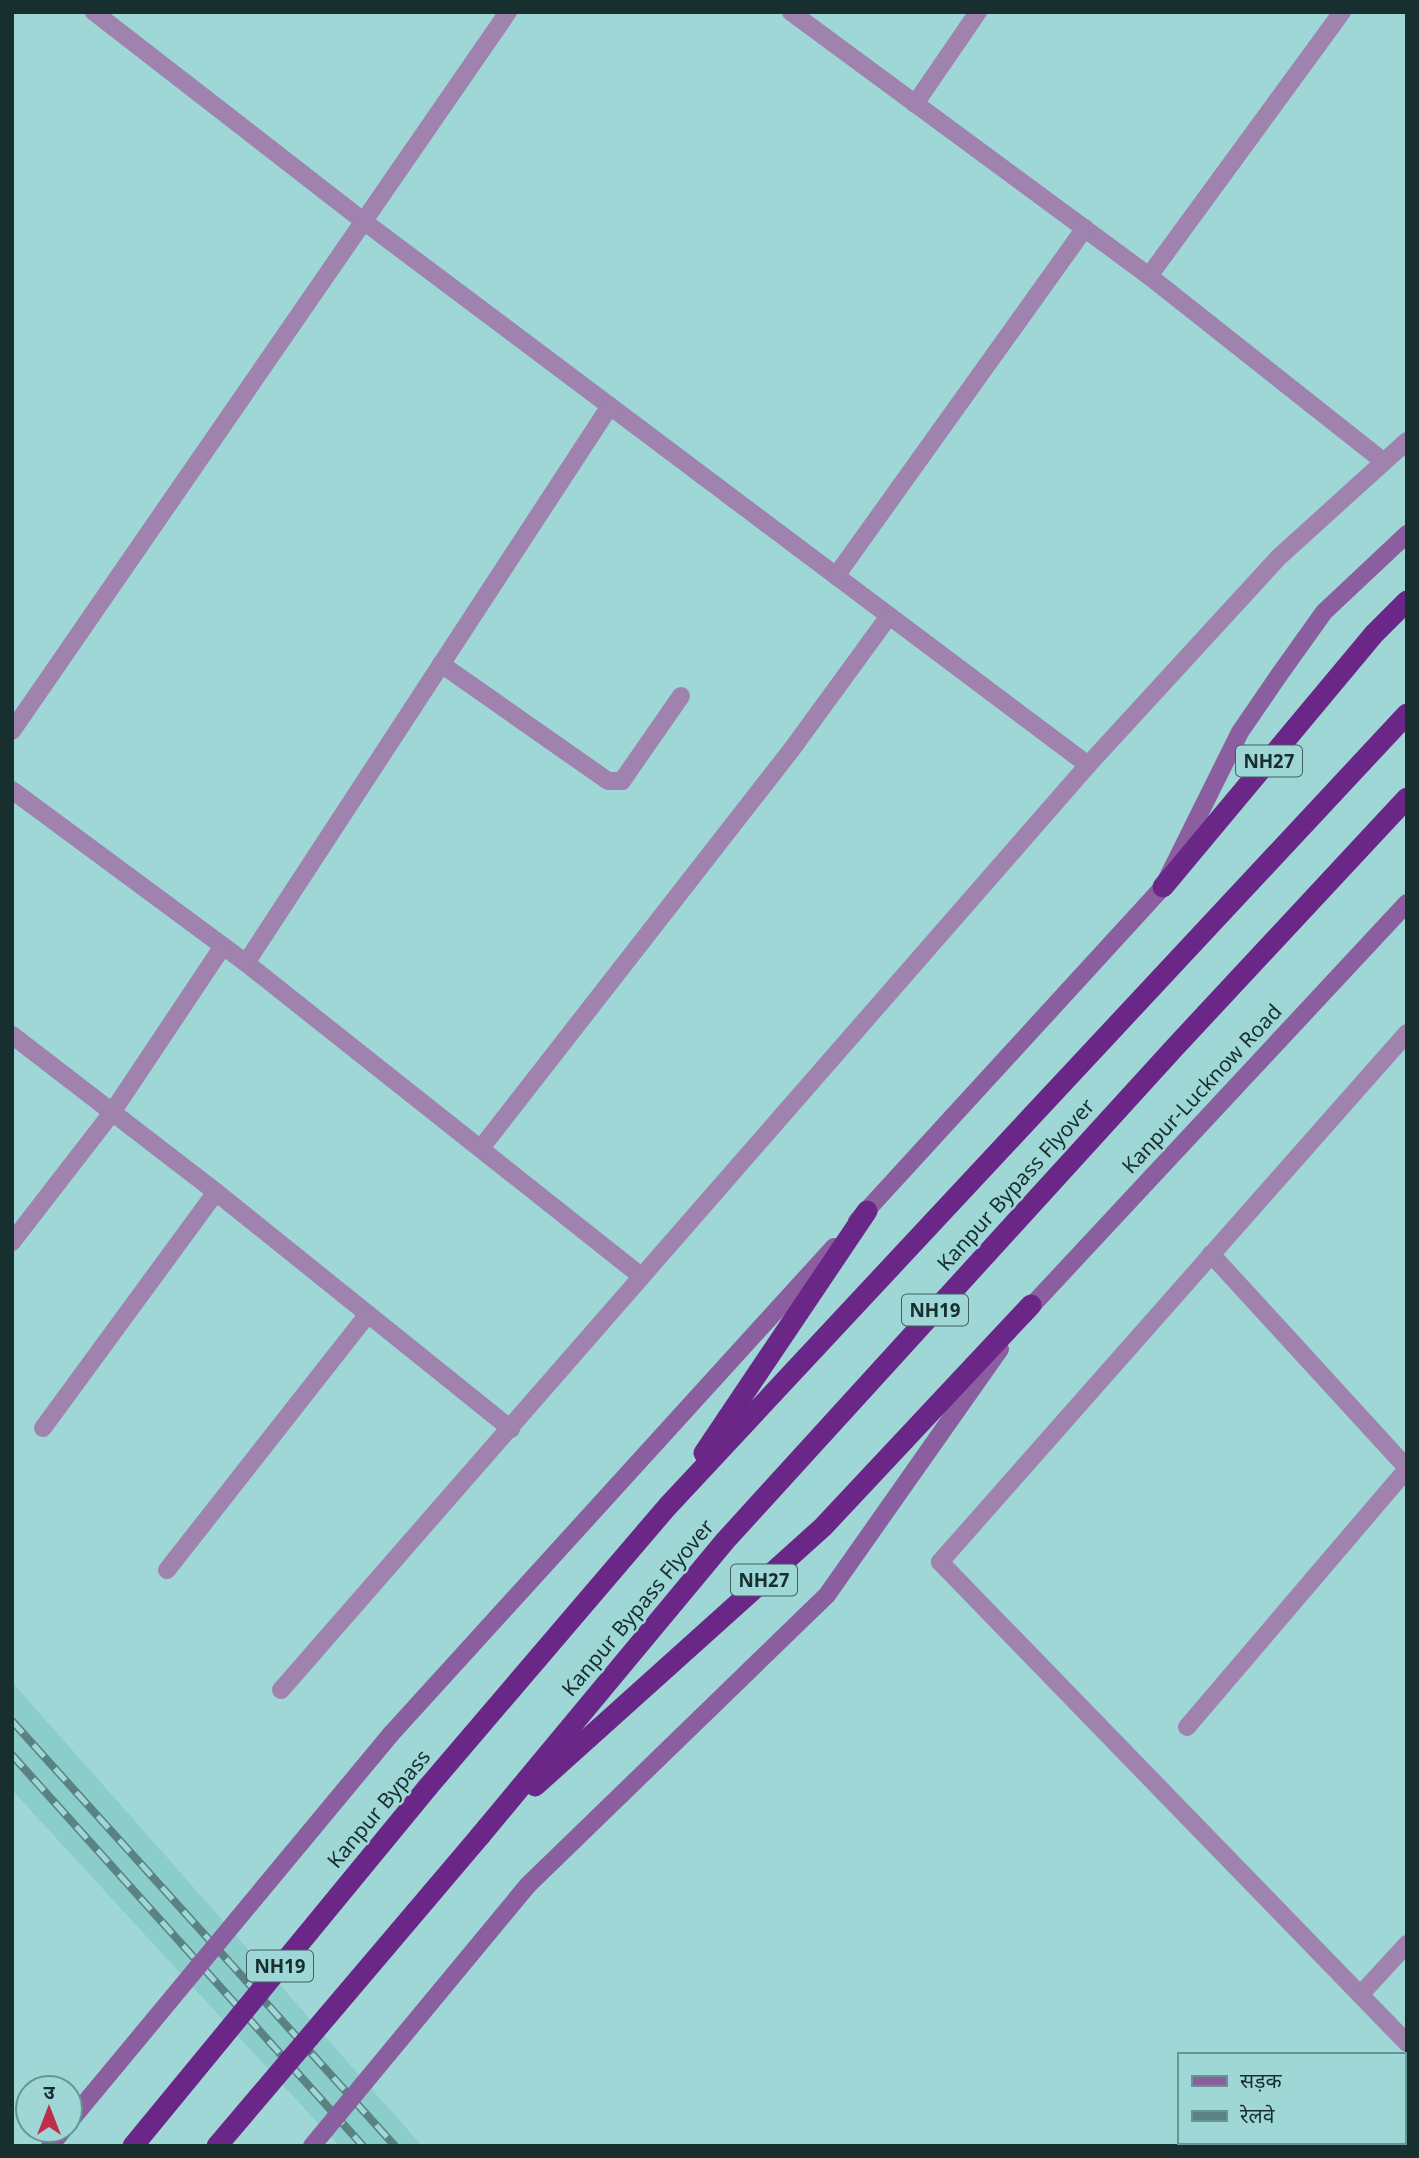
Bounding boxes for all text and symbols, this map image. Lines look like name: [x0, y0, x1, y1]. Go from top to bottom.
road number: NH27: [1236, 746, 1302, 776]
street label: Kanpur-Lucknow Road: [1117, 999, 1290, 1181]
street label: Kanpur Bypass Flyover: [933, 1094, 1103, 1279]
road number: NH19: [902, 1294, 968, 1326]
street label: Kanpur Bypass Flyover: [557, 1515, 722, 1704]
road number: NH27: [731, 1564, 797, 1596]
street label: Kanpur Bypass: [323, 1745, 438, 1876]
road number: NH19: [247, 1950, 313, 1982]
legend: [1178, 2053, 1405, 2144]
text: सड़क: [1240, 2069, 1282, 2097]
north arrow: [14, 2074, 84, 2144]
text: उ: [43, 2082, 55, 2107]
text: रेलवे: [1239, 2104, 1275, 2132]

